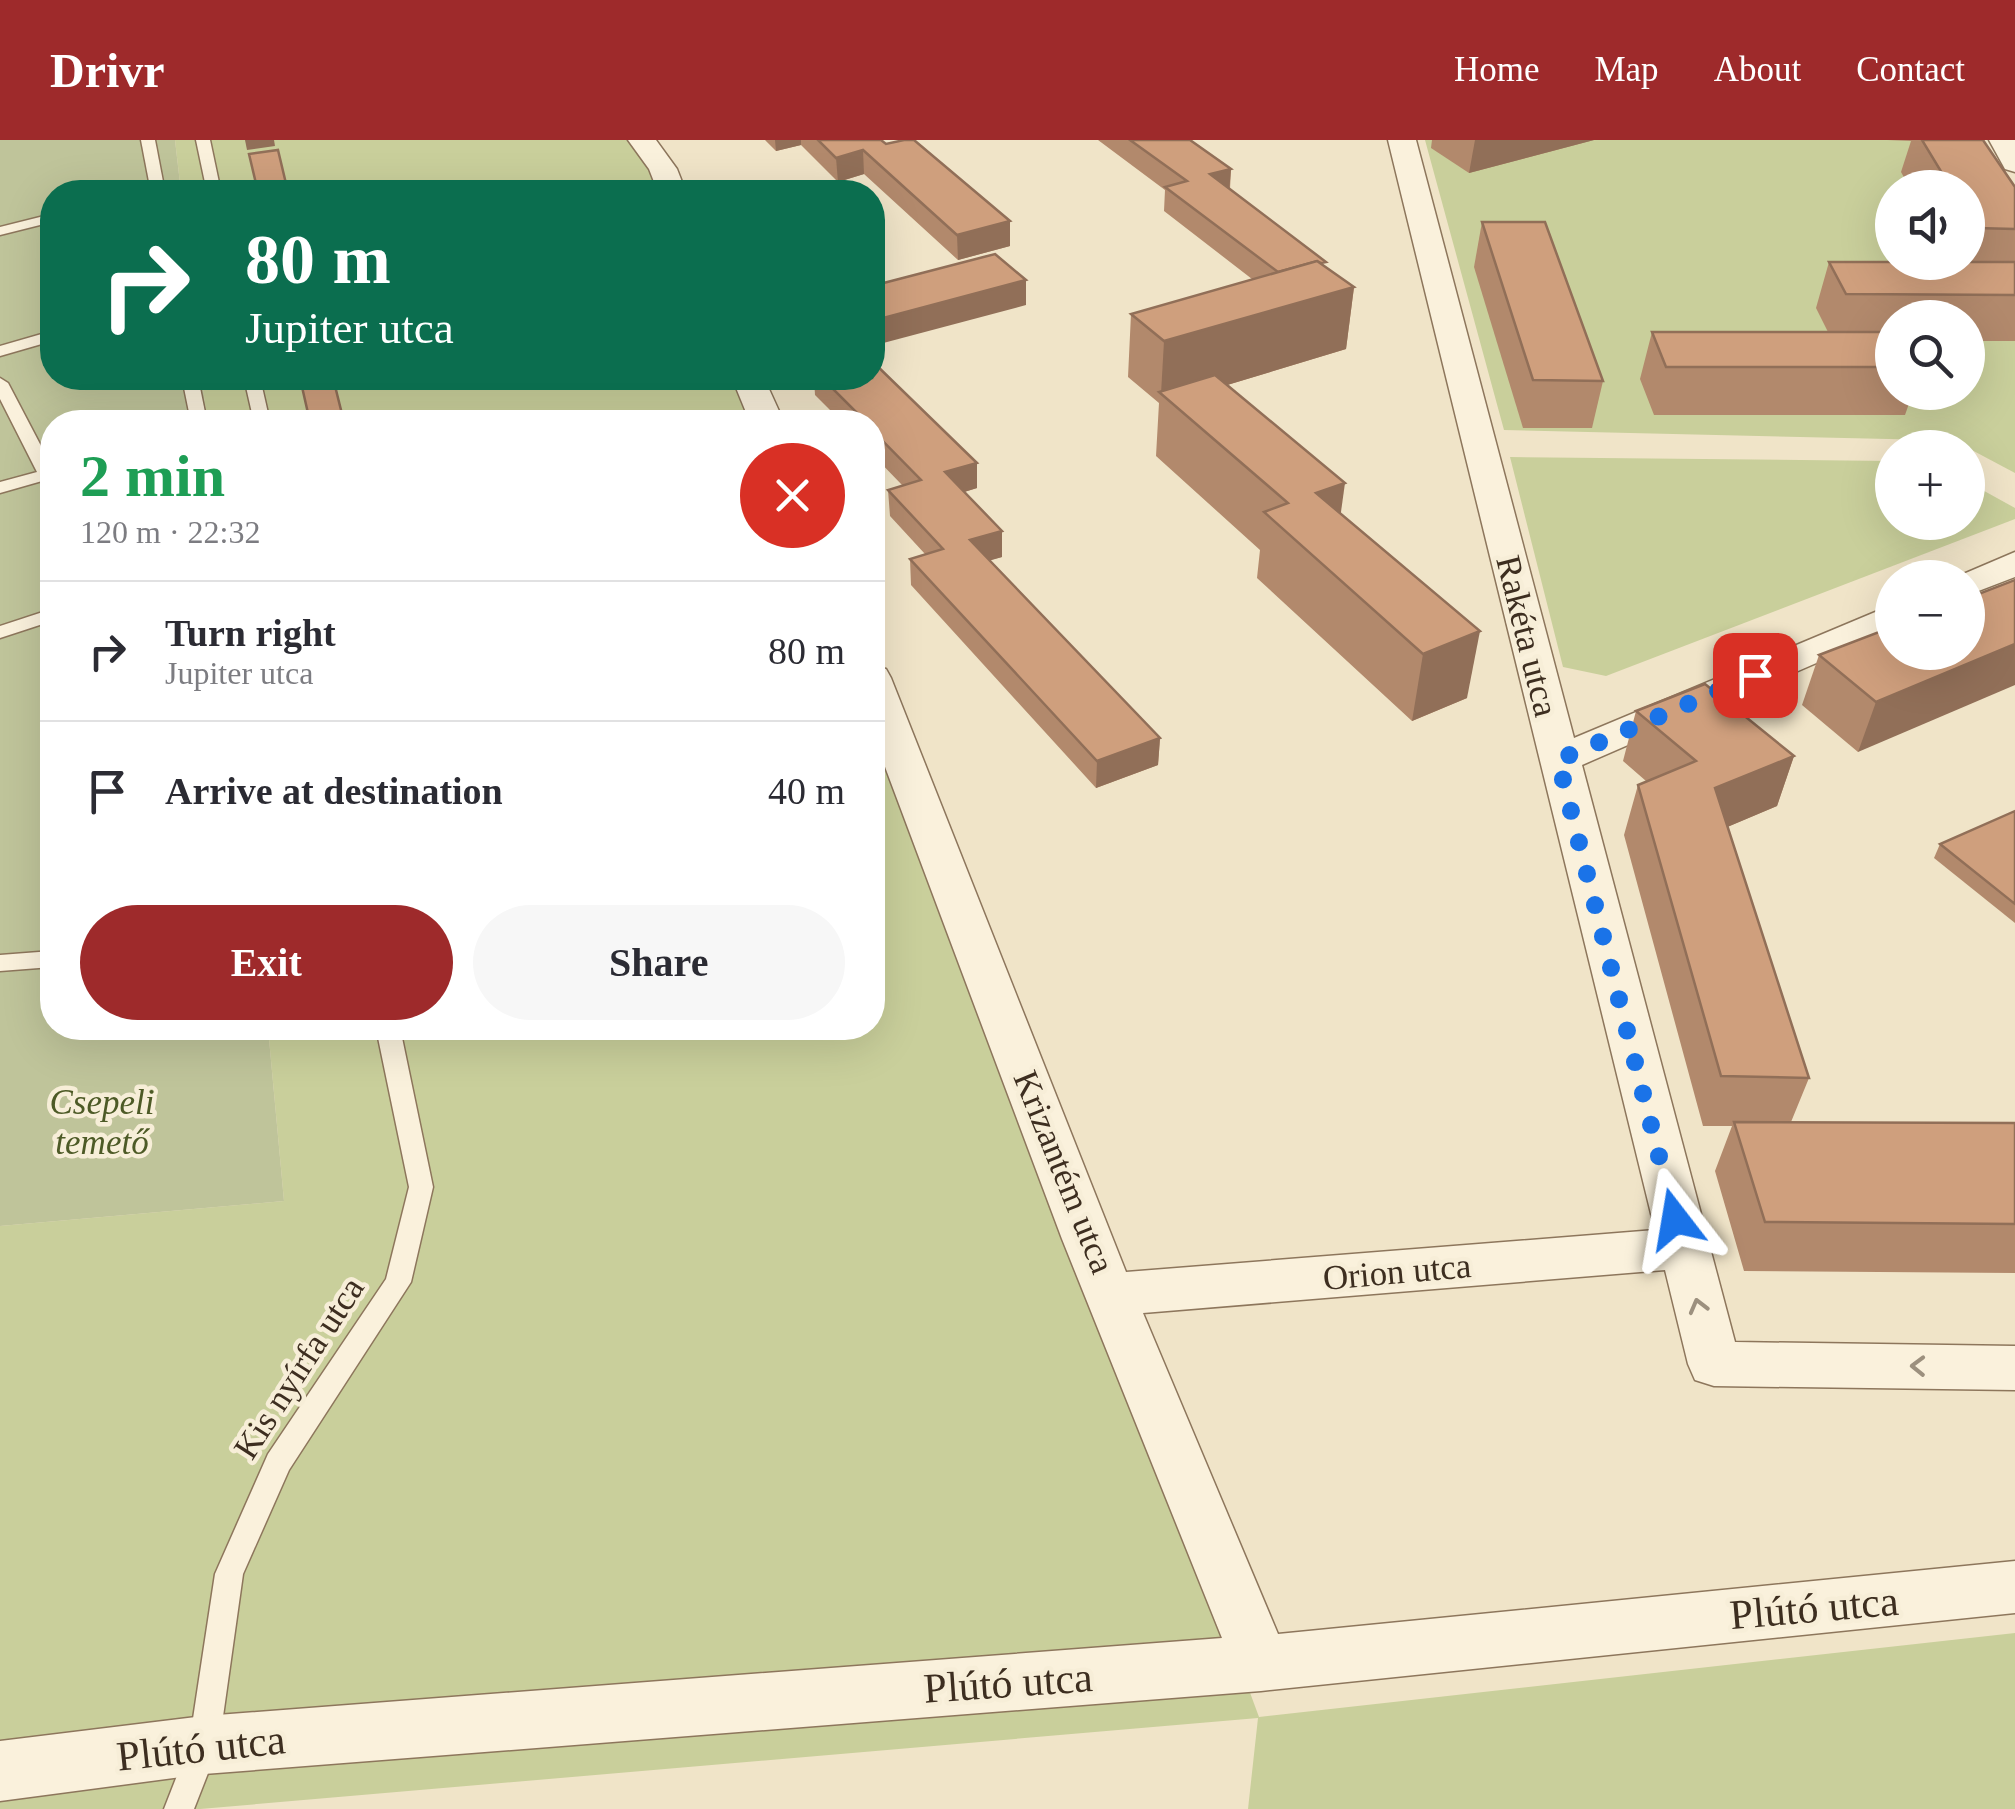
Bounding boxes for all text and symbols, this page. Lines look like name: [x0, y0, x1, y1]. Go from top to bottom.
text: Drivr: [50, 44, 165, 97]
text: Home: [1454, 50, 1539, 89]
text: Map: [1594, 50, 1659, 89]
text: About: [1714, 50, 1801, 89]
text: Contact: [1856, 50, 1965, 89]
map controls: [1875, 170, 1985, 670]
button: sound: [1875, 170, 1985, 280]
icon: right: [80, 220, 210, 350]
text: 80 m: [245, 221, 391, 298]
button: search: [1875, 300, 1985, 410]
text: Jupiter utca: [245, 303, 454, 353]
button: +: [1875, 430, 1985, 540]
text: 2 min: [80, 443, 225, 509]
button: close: [740, 443, 845, 548]
text: 120 m · 22:32: [80, 514, 260, 550]
street label: Rakéta utca: [1488, 552, 1566, 721]
button: −: [1875, 560, 1985, 670]
text: Turn right: [165, 612, 336, 654]
icon: right: [80, 624, 135, 679]
text: 80 m: [768, 630, 845, 672]
pin: [1713, 633, 1798, 718]
icon: arrive: [1728, 648, 1783, 703]
text: Jupiter utca: [165, 655, 313, 691]
icon: arrive: [80, 764, 135, 819]
text: Arrive at destination: [165, 770, 503, 812]
text: 40 m: [768, 770, 845, 812]
button: Exit: [80, 905, 453, 1020]
button: Share: [473, 905, 845, 1020]
street label: Krizantém utca: [1006, 1065, 1122, 1279]
park label: Csepeli temető: [50, 1083, 154, 1162]
position arrow: [1623, 1167, 1727, 1271]
street label: Orion utca: [1321, 1246, 1473, 1298]
street label: Kis nyírfa utca: [226, 1270, 372, 1466]
one-way arrow: [1689, 1298, 1710, 1315]
one-way arrow: [1909, 1356, 1925, 1377]
street label: Plútó utca: [1728, 1578, 1901, 1638]
street label: Plútó utca: [922, 1654, 1094, 1712]
street label: Plútó utca: [114, 1716, 288, 1780]

